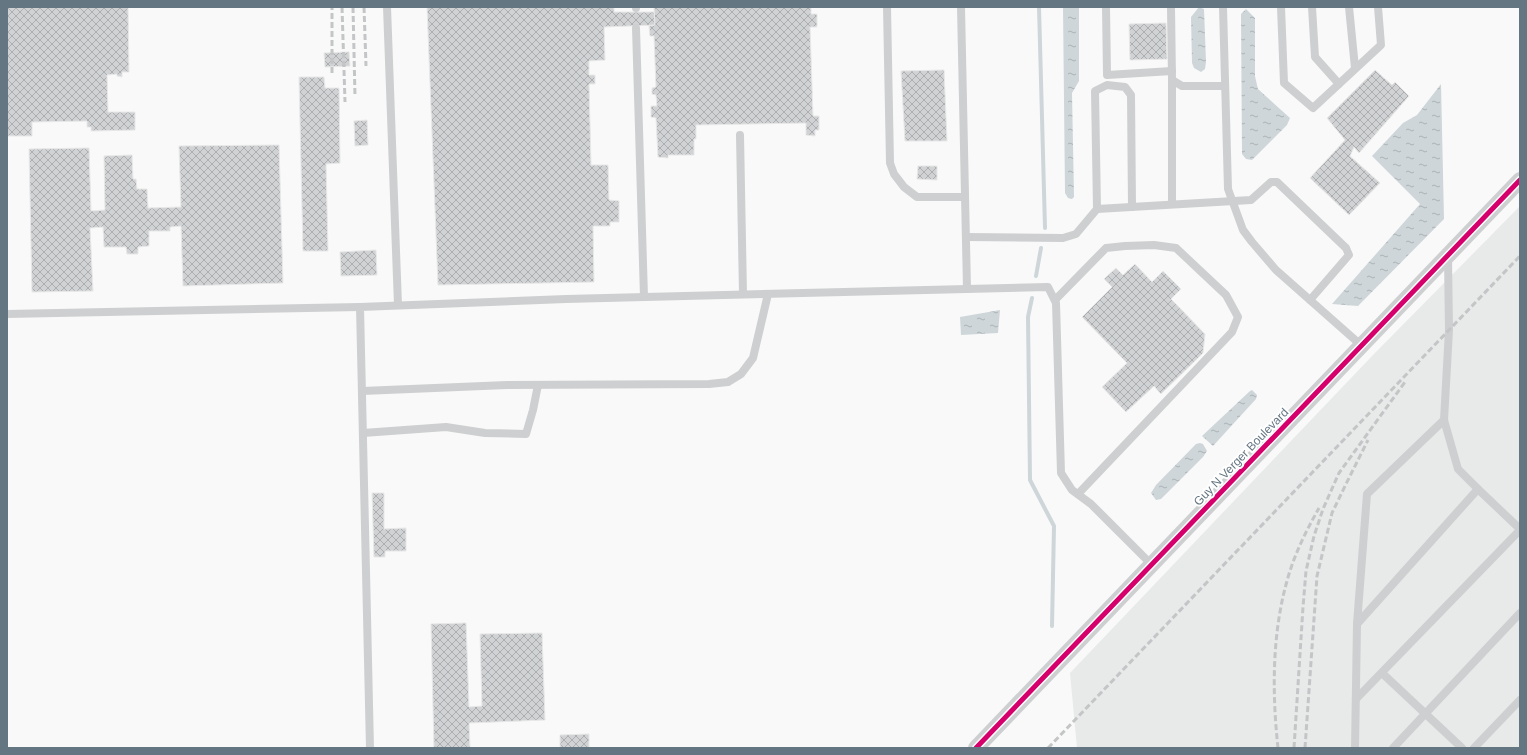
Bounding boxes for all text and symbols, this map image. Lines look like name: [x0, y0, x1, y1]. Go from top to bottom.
street label: Guy N Verger Boulevard: [1191, 405, 1291, 509]

